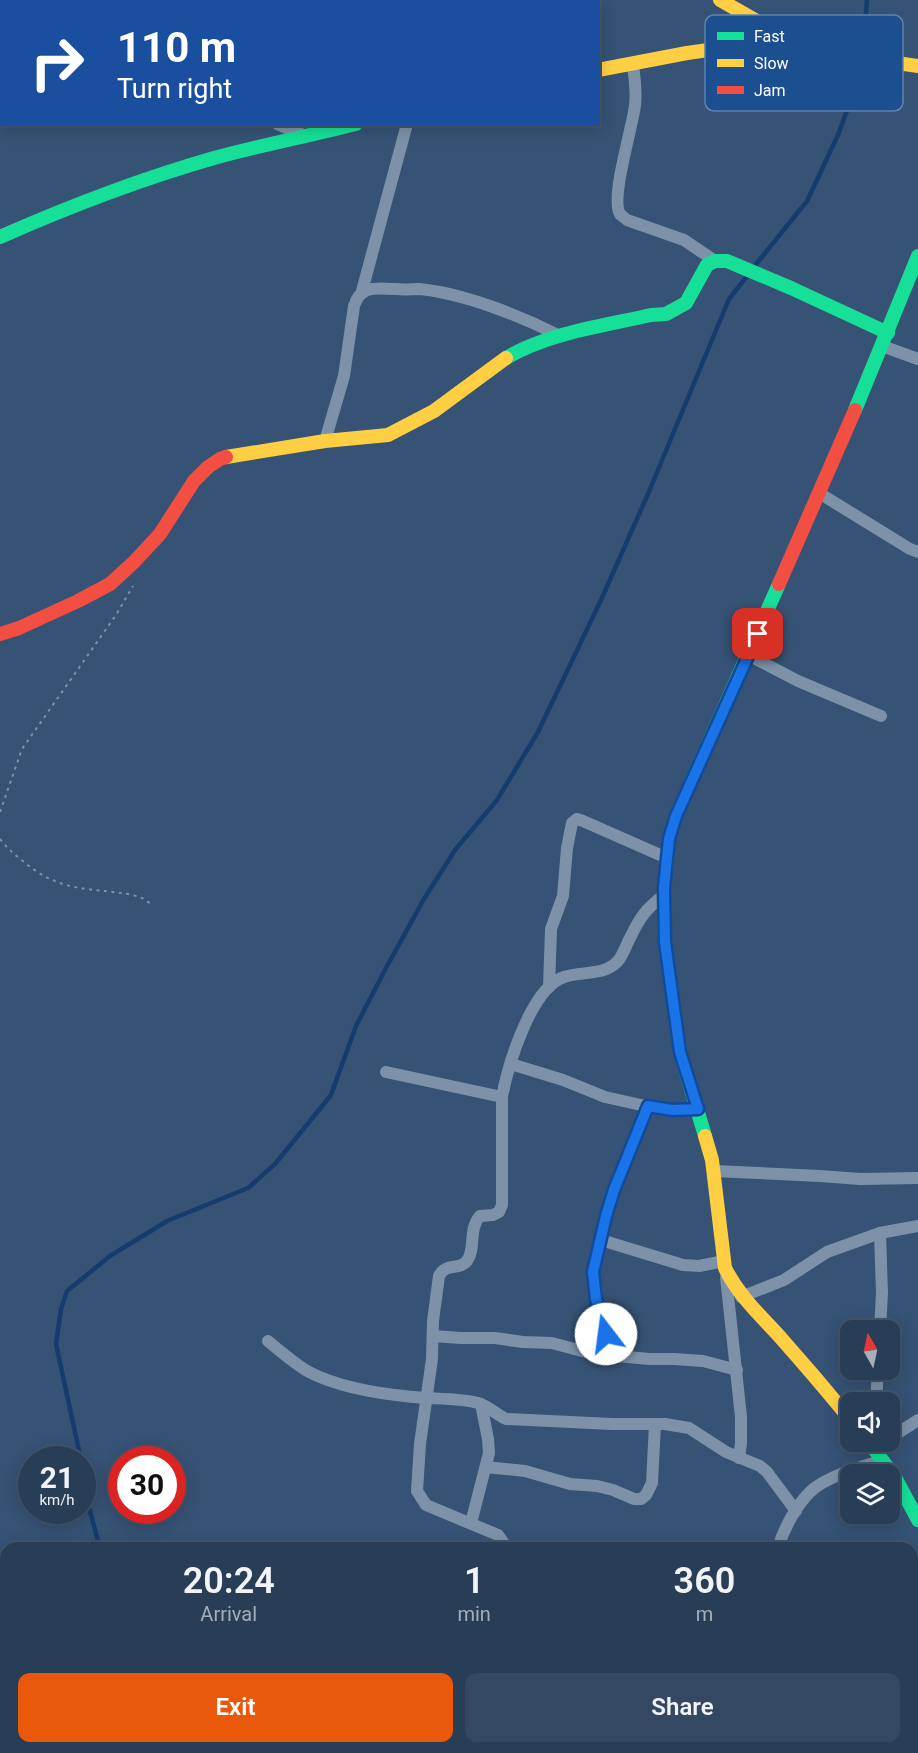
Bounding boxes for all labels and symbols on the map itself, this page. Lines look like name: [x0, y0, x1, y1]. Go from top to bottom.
legend: [705, 15, 903, 111]
text: Fast: [754, 27, 785, 46]
text: Slow: [754, 54, 789, 73]
text: Jam: [754, 81, 786, 100]
pin: [732, 608, 783, 659]
position arrow: [574, 1302, 638, 1366]
north arrow: [840, 1320, 900, 1380]
speed limit sign: 30: [108, 1446, 186, 1524]

